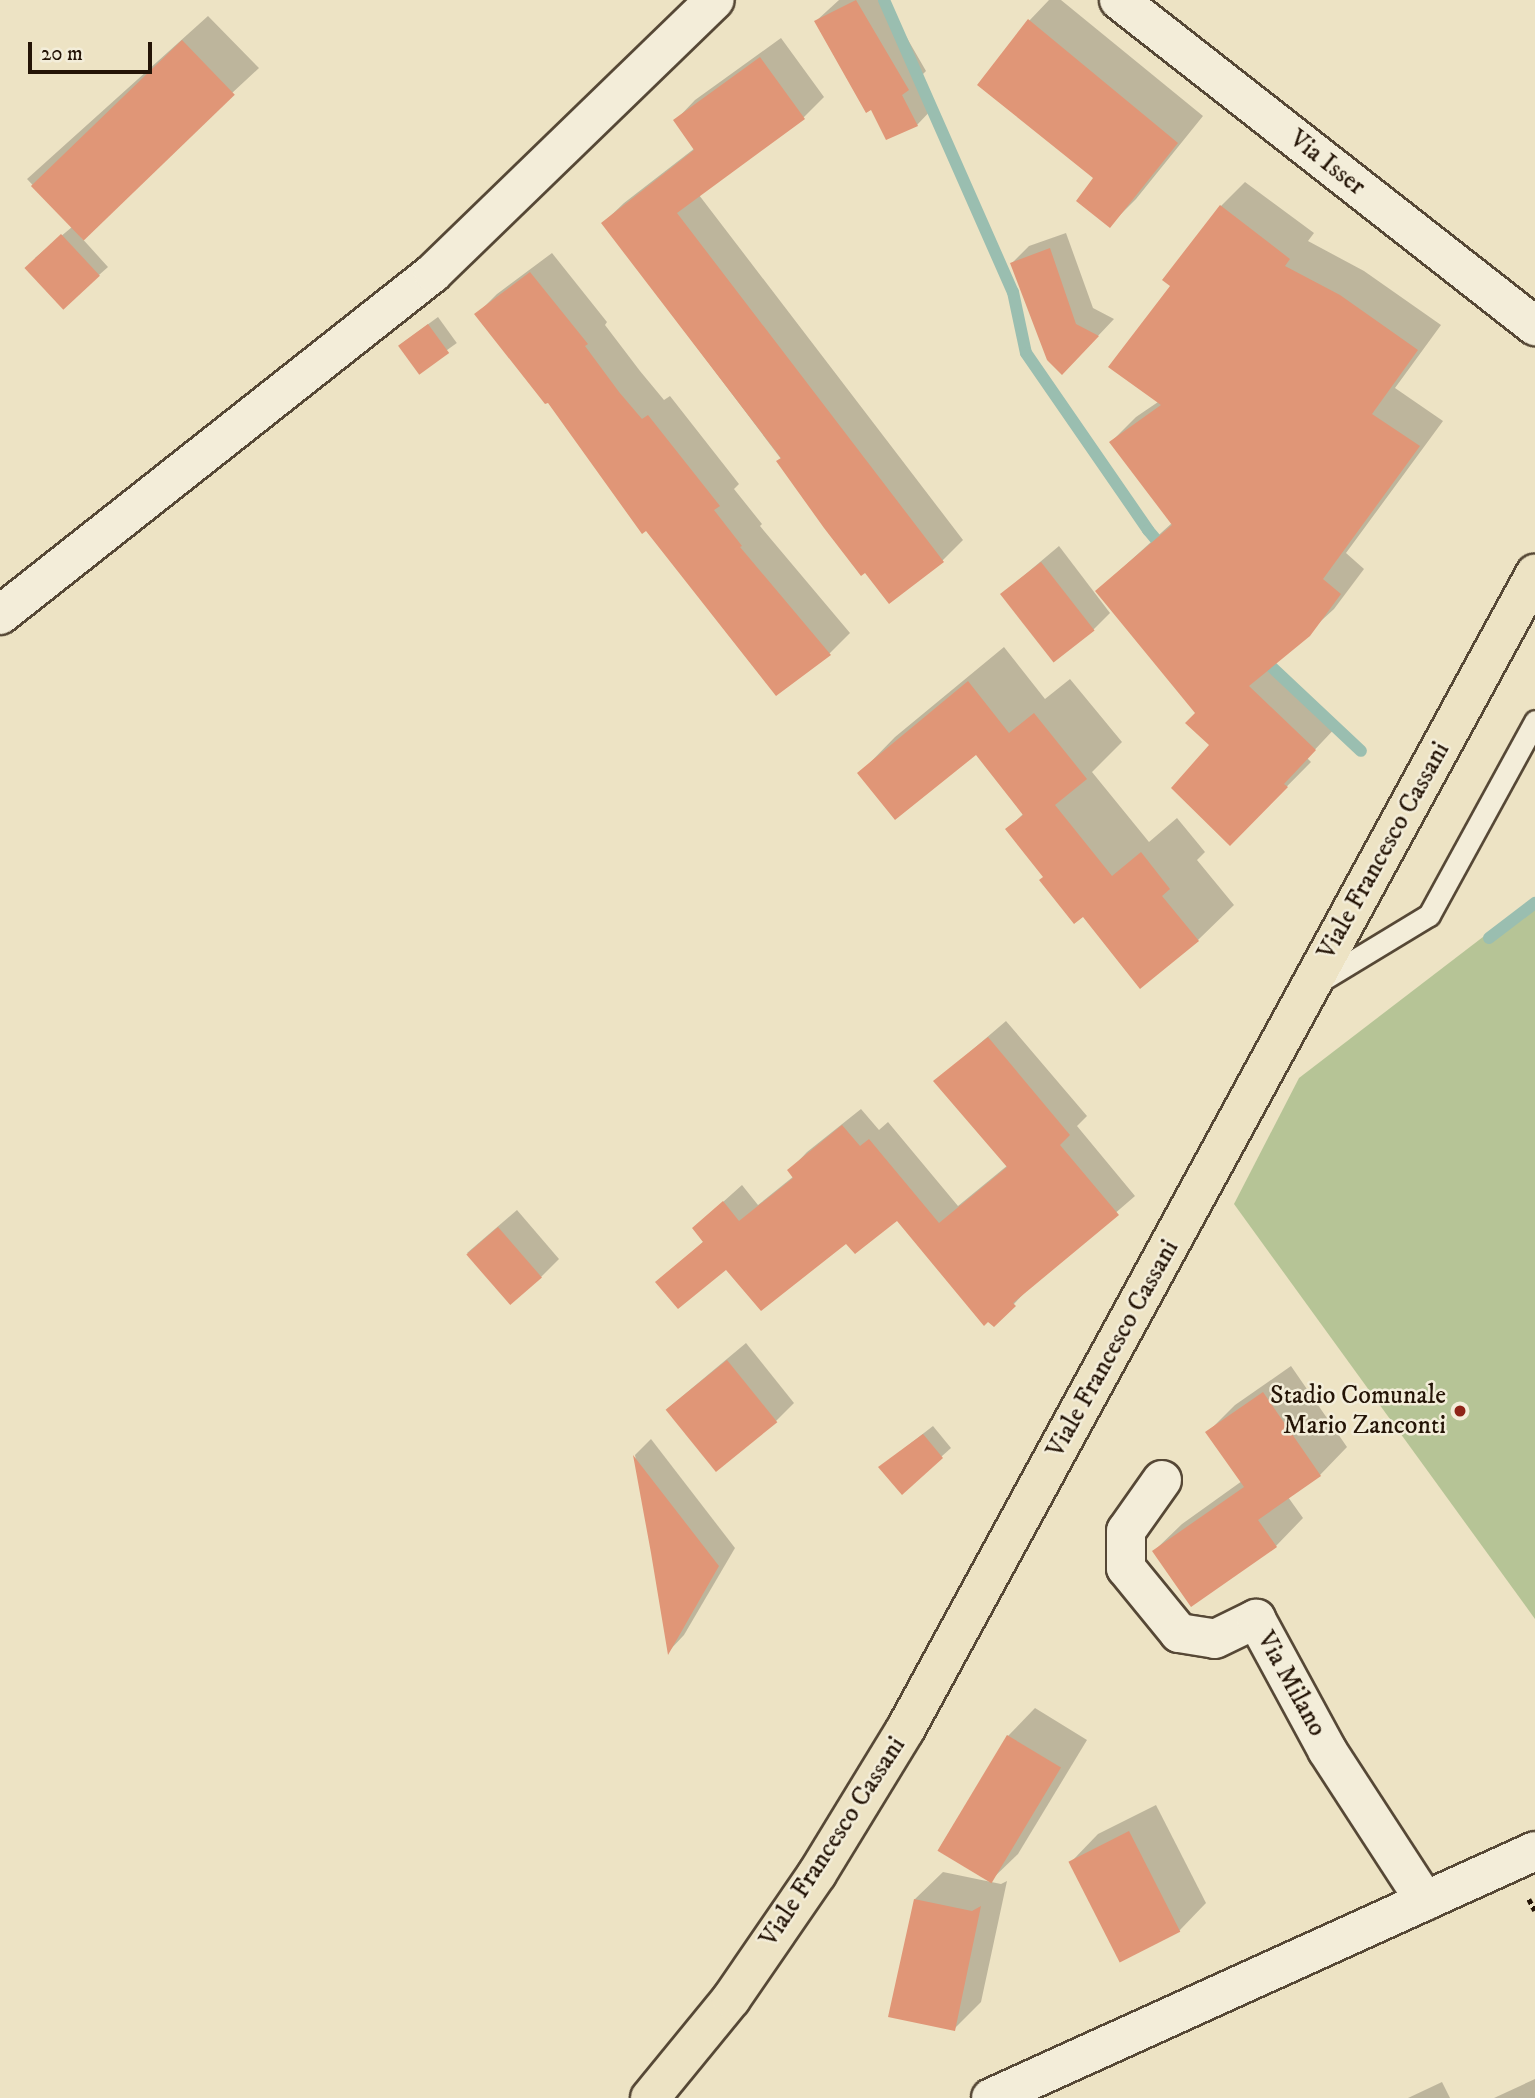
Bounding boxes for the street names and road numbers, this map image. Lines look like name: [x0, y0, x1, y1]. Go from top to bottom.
street label: Via Isser: [1283, 124, 1371, 202]
street label: Viale Francesco Cassani: [1311, 737, 1457, 965]
street label: Viale Francesco Cassani: [1040, 1235, 1186, 1463]
street label: Via Milano: [1249, 1626, 1333, 1742]
street label: Viale Francesco Cassani: [753, 1731, 913, 1953]

